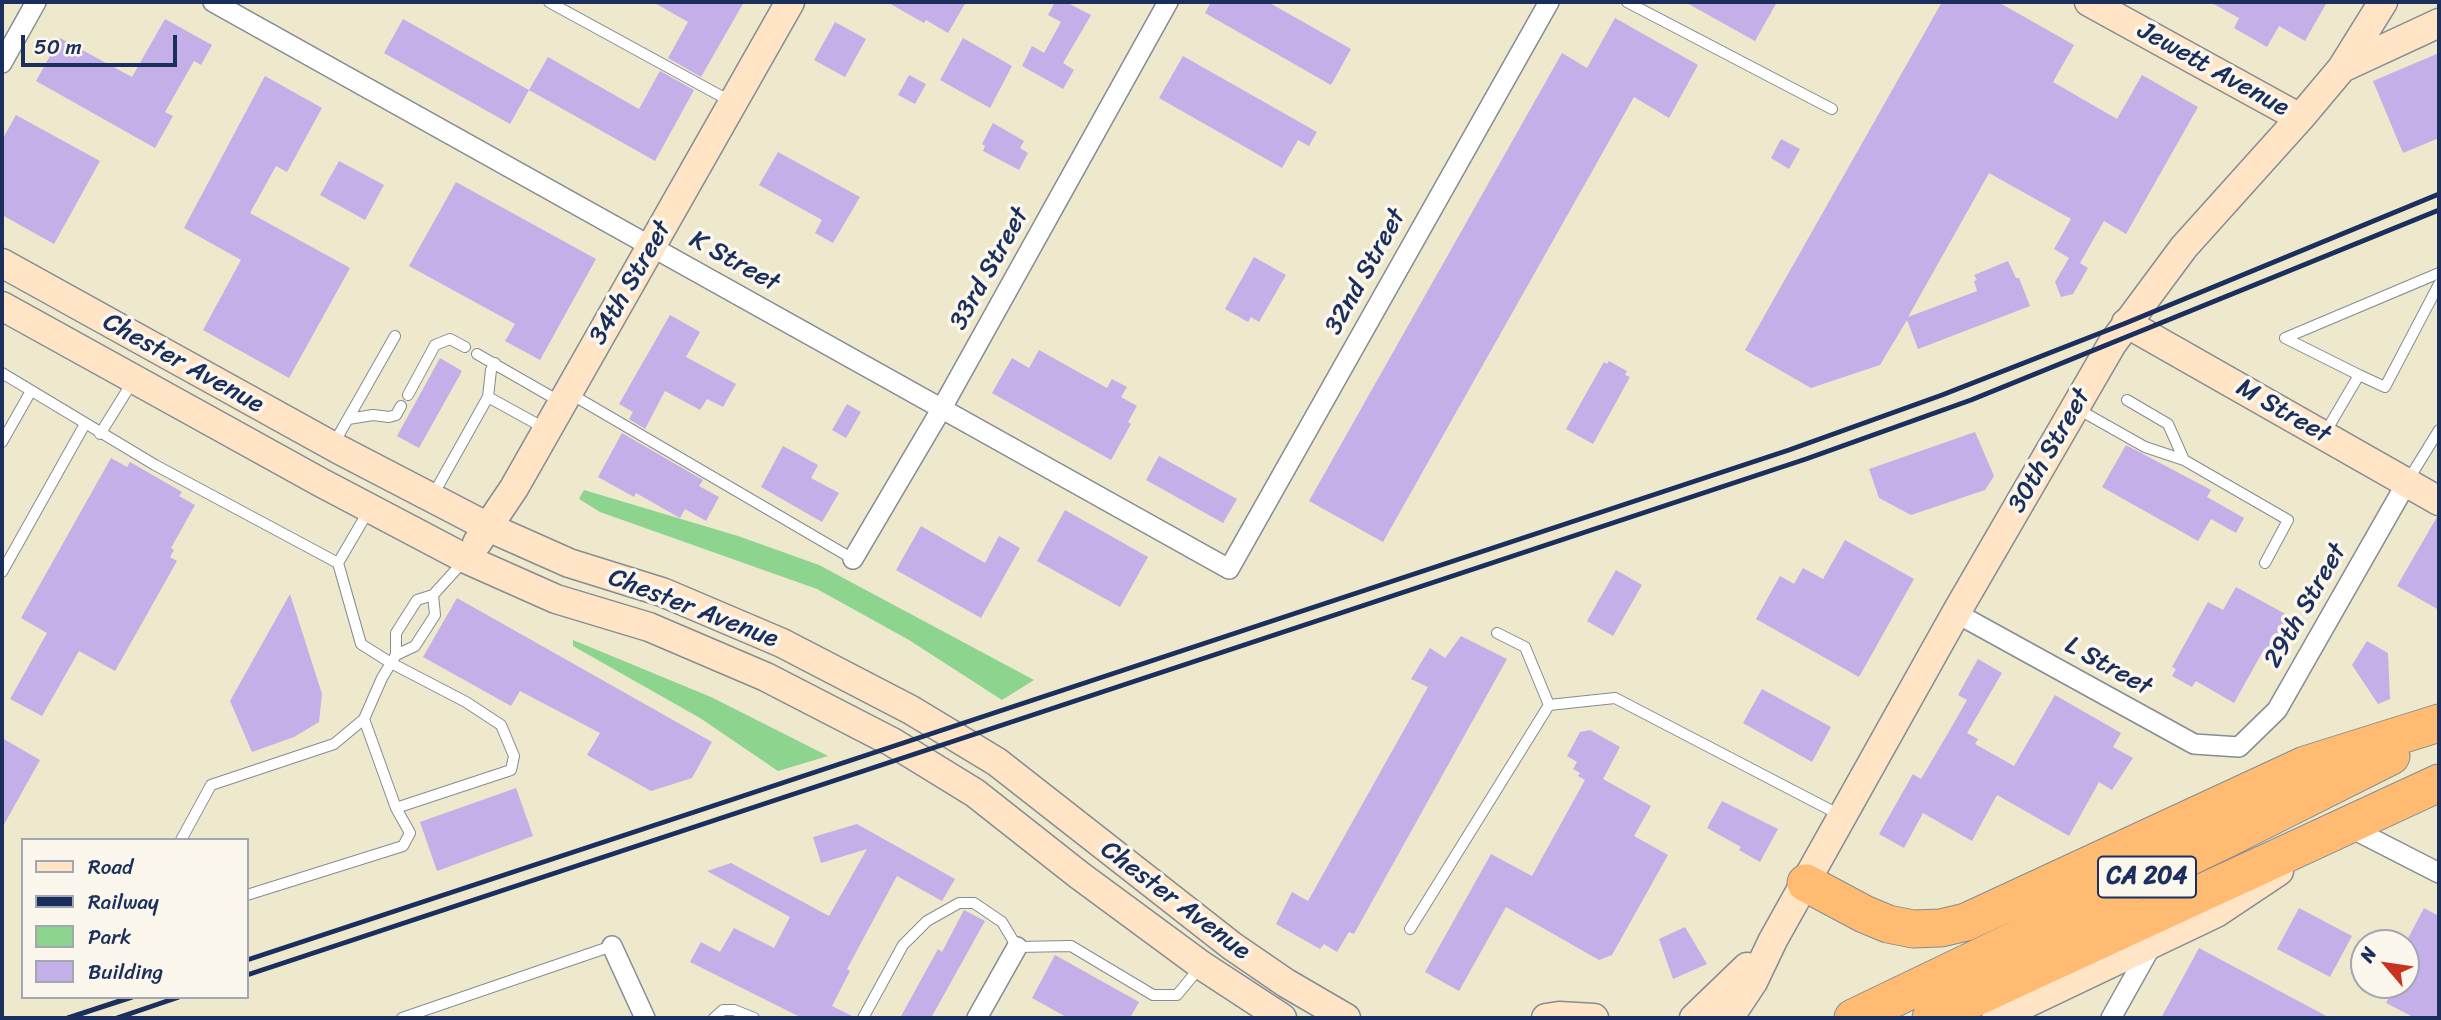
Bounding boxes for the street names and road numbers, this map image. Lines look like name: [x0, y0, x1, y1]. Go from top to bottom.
street label: Jewett Avenue: [2132, 16, 2294, 124]
street label: 33rd Street: [944, 202, 1036, 336]
street label: 32nd Street: [1319, 204, 1413, 340]
street label: 34th Street: [583, 216, 679, 350]
street label: K Street: [684, 225, 784, 299]
street label: Chester Avenue: [97, 307, 269, 421]
street label: M Street: [2230, 373, 2336, 451]
street label: 30th Street: [2002, 383, 2098, 519]
street label: 29th Street: [2258, 538, 2354, 674]
street label: Chester Avenue: [604, 562, 782, 656]
street label: L Street: [2059, 630, 2157, 704]
street label: Chester Avenue: [1094, 835, 1256, 967]
road number: CA 204: [2098, 856, 2196, 898]

